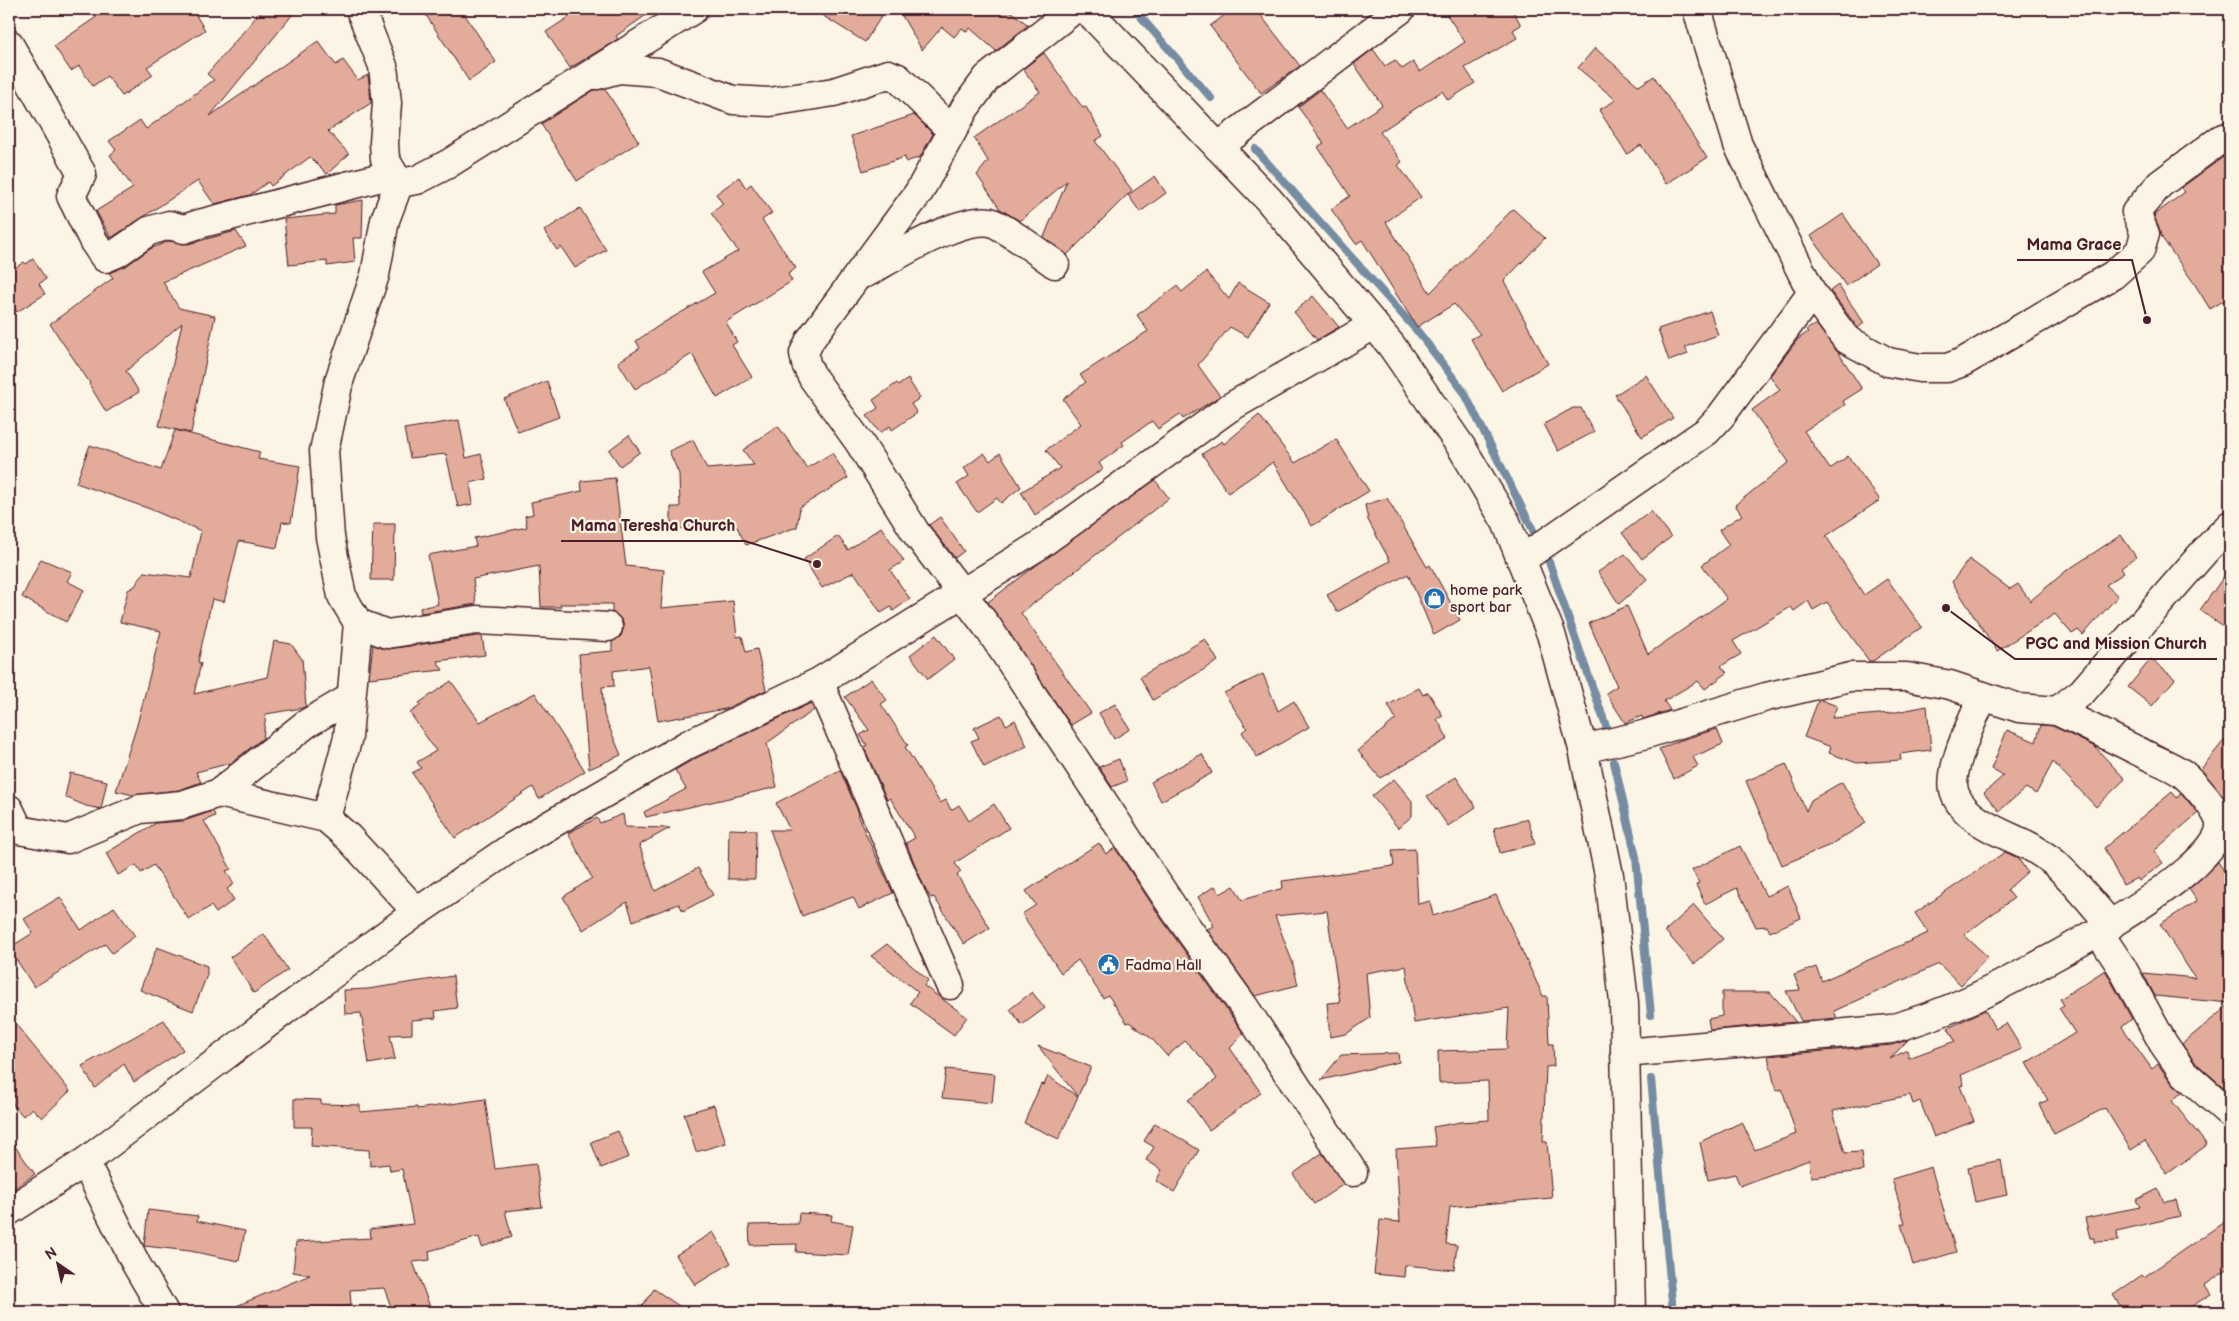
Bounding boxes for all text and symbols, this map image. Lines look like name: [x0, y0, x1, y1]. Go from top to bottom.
callout: Mama Grace: [2017, 229, 2132, 260]
text: Mama Grace: [2026, 236, 2122, 255]
callout: Mama Teresha Church: [561, 510, 745, 541]
text: Mama Teresha Church: [571, 517, 735, 536]
place label: home park sport bar: [1450, 581, 1523, 617]
shop icon: home park sport bar: [1422, 587, 1446, 611]
callout: PGC and Mission Church: [2015, 628, 2217, 659]
text: PGC and Mission Church: [2025, 635, 2207, 654]
public building icon: Fadma Hall: [1097, 953, 1121, 977]
place label: Fadma Hall: [1125, 956, 1202, 975]
north arrow: [32, 1238, 82, 1288]
text: N: [42, 1244, 60, 1264]

